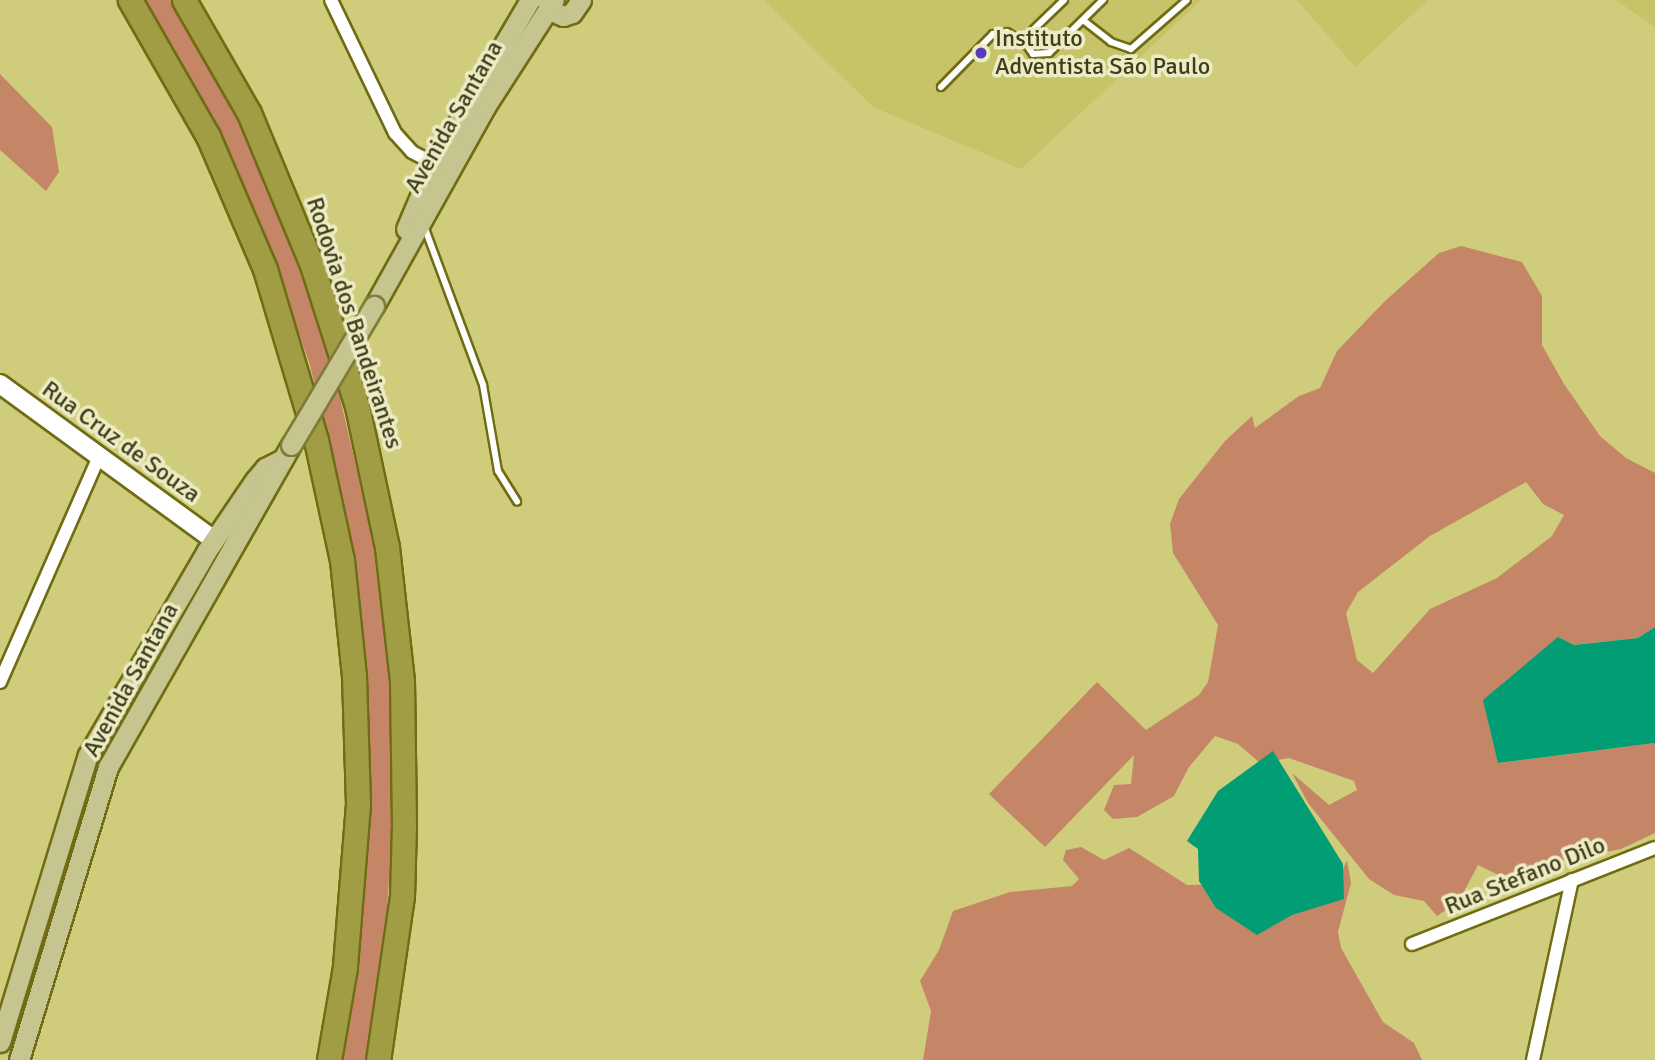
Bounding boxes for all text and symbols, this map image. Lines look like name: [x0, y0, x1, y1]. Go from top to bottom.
place label: Instituto Adventista São Paulo: [995, 25, 1210, 81]
street label: Avenida Santana: [399, 36, 509, 198]
marker: Instituto Adventista São Paulo: [973, 45, 989, 61]
street label: Rodovia dos Bandeirantes: [300, 194, 408, 452]
street label: Rua Cruz de Souza: [36, 375, 206, 509]
street label: Avenida Santana: [77, 598, 185, 762]
street label: Rua Stefano Dilo: [1441, 831, 1609, 921]

